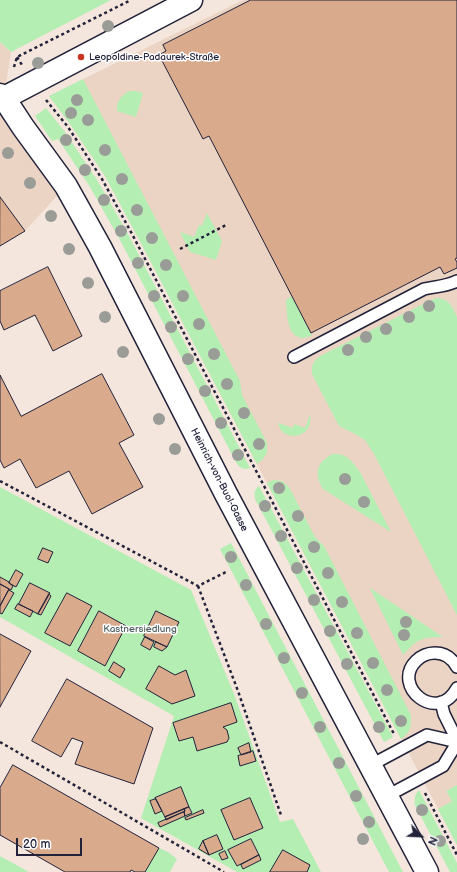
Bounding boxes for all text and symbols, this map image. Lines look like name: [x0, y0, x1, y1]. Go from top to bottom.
place label: Leopoldine-Padaurek-Straße: [89, 51, 219, 63]
marker: Leopoldine-Padaurek-Straße: [76, 52, 86, 62]
street label: Heinrich-von-Buol-Gasse: [188, 426, 250, 534]
park label: Kastnersiedlung: [103, 623, 177, 635]
north arrow: [401, 816, 441, 856]
scale bar: [18, 830, 84, 856]
text: N: [425, 835, 440, 847]
text: 20 m: [23, 837, 50, 852]

